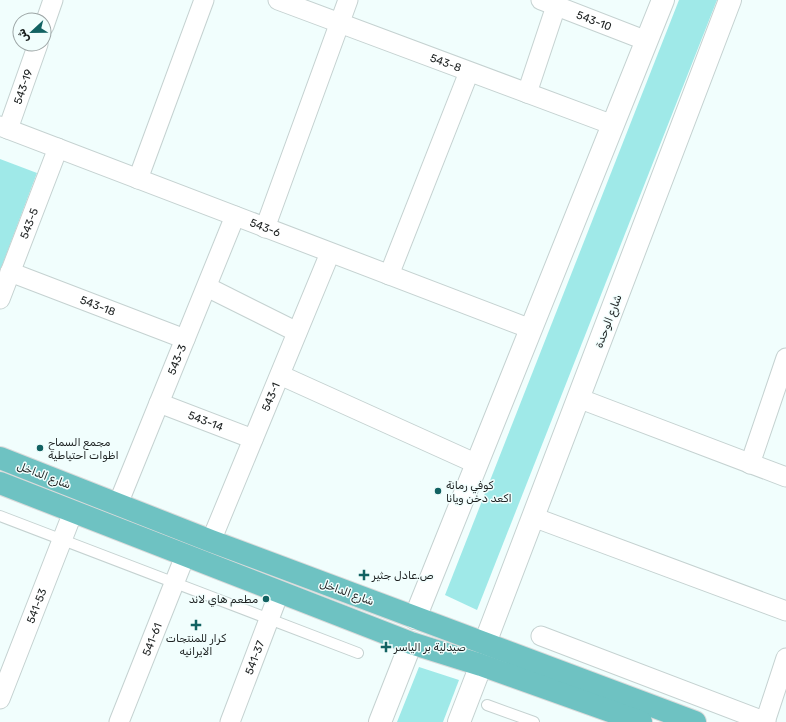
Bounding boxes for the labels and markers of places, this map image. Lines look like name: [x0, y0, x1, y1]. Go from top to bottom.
place label: مجمع السماح اظوات احتياطية: [48, 436, 119, 463]
marker: مجمع السماح اظوات احتياطية: [35, 443, 45, 453]
place label: كوفي رمانة اكعد دخن ويانا: [446, 479, 512, 506]
marker: كوفي رمانة اكعد دخن ويانا: [433, 486, 443, 496]
place label: ص.عادل جثير: [371, 569, 434, 582]
marker: ص.عادل جثير: [359, 570, 369, 580]
place label: مطعم هاي لاند: [189, 593, 258, 607]
marker: مطعم هاي لاند: [261, 594, 271, 604]
marker: كرار للمنتجات الايرانيه: [191, 620, 201, 630]
place label: كرار للمنتجات الايرانيه: [166, 632, 226, 658]
place label: صيدلية بر الياسر: [393, 641, 466, 654]
marker: صيدلية بر الياسر: [381, 642, 391, 652]

